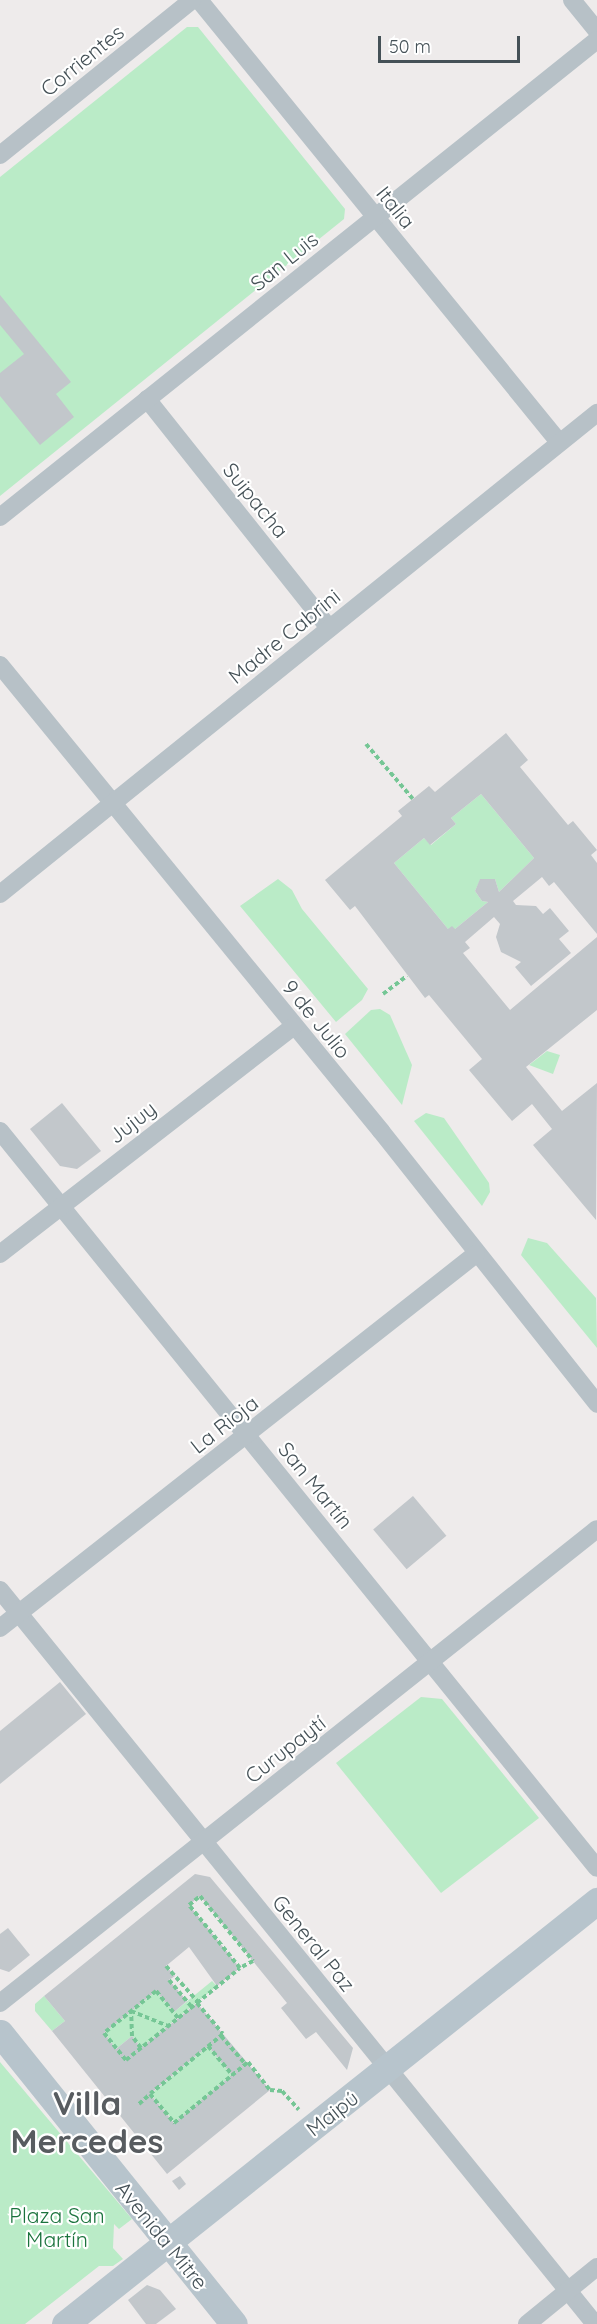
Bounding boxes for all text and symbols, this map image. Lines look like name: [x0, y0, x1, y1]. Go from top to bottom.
street label: Corrientes: [35, 19, 129, 101]
scale bar: [381, 24, 524, 62]
text: 50 m: [389, 35, 431, 58]
street label: Italia: [371, 181, 421, 233]
street label: San Luis: [245, 226, 323, 296]
street label: Suipacha: [218, 457, 294, 543]
street label: Madre Cabrini: [223, 583, 345, 689]
street label: 9 de Julio: [278, 975, 356, 1063]
street label: Jujuy: [103, 1096, 161, 1148]
street label: La Rioja: [185, 1390, 263, 1458]
street label: San Martín: [273, 1437, 359, 1533]
street label: Curupaytí: [240, 1710, 330, 1788]
street label: General Paz: [267, 1890, 361, 1996]
district label: Villa Mercedes: [11, 2083, 163, 2161]
street label: Maipú: [301, 2085, 363, 2141]
street label: Avenida Mitre: [111, 2176, 213, 2294]
park label: Plaza San Martín: [9, 2202, 105, 2252]

